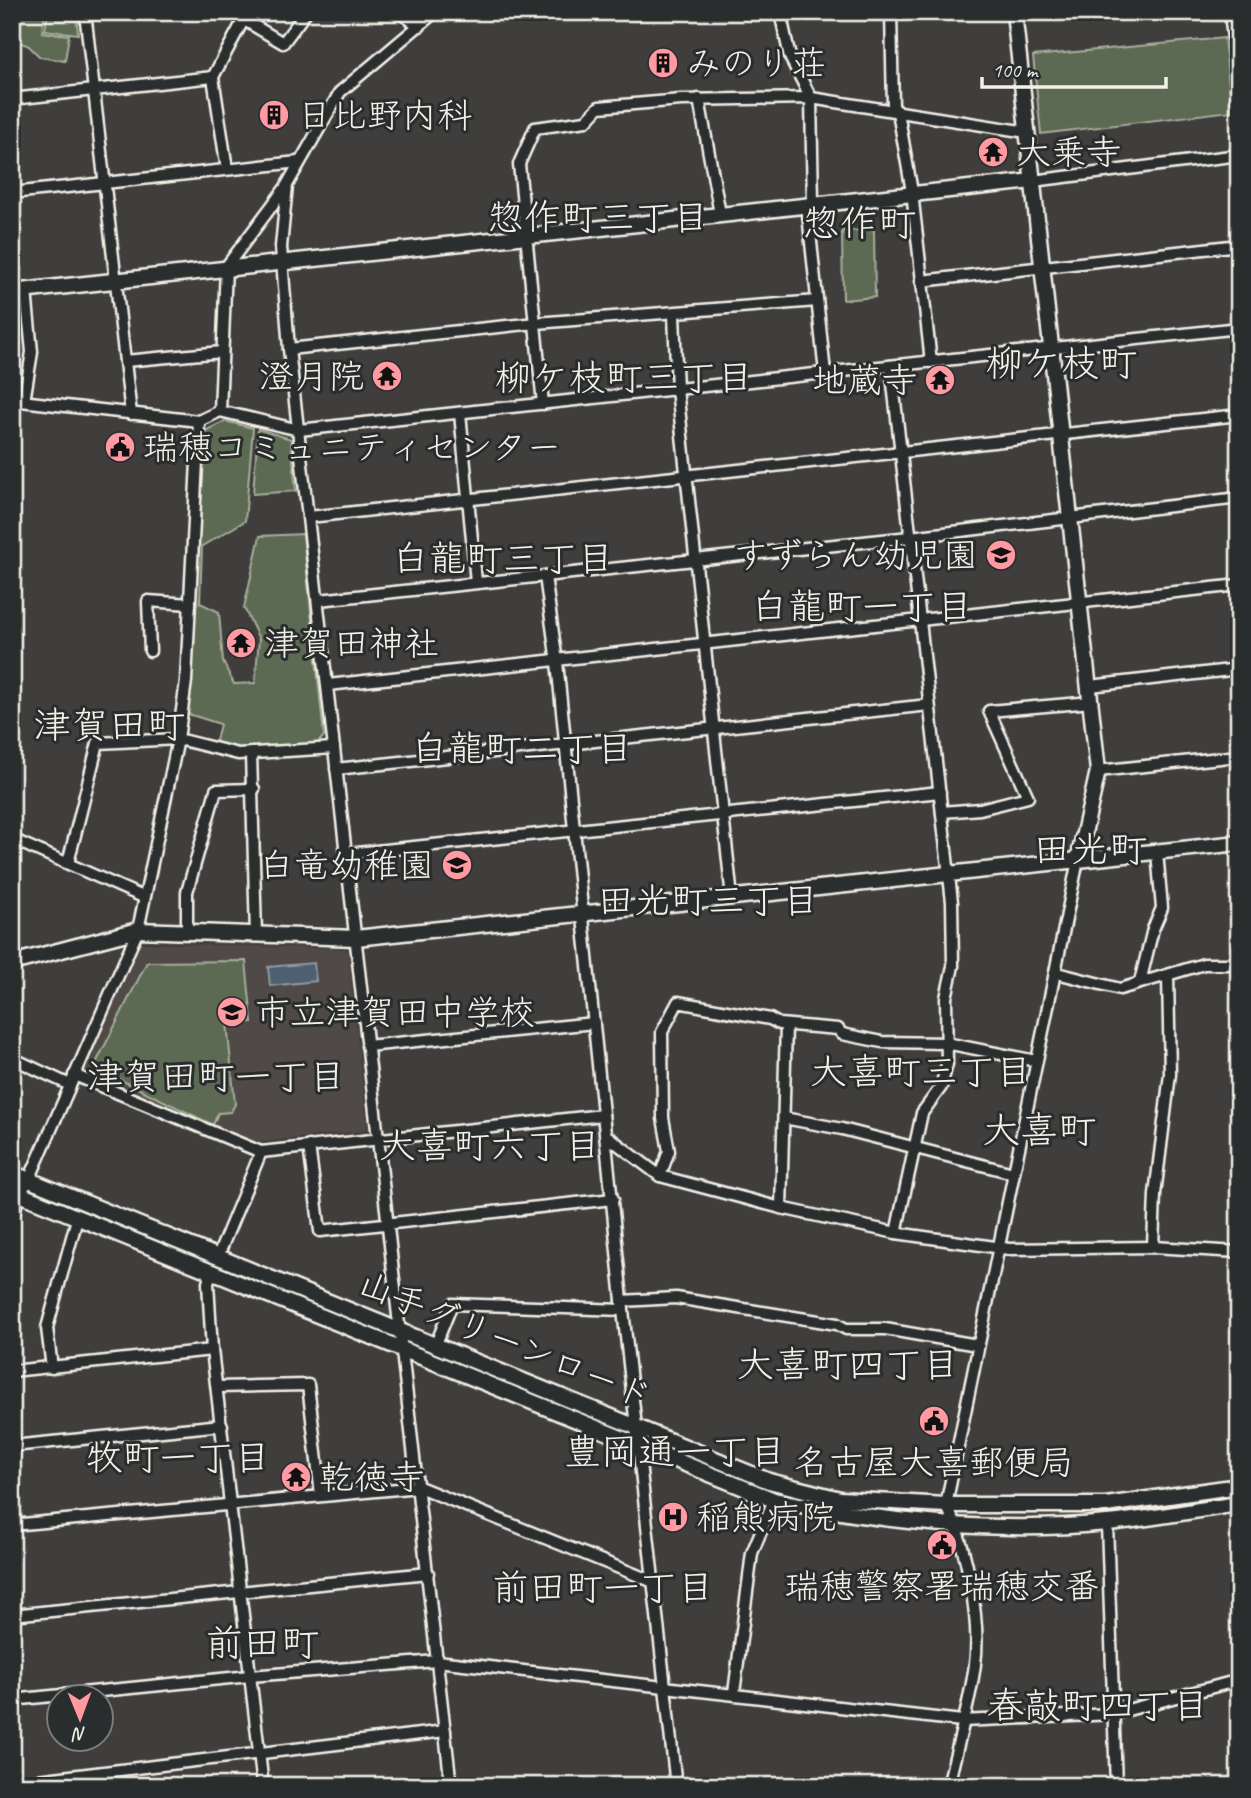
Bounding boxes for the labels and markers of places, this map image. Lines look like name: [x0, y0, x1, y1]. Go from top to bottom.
place label: みのり荘: [686, 41, 826, 86]
building icon: みのり荘: [646, 46, 680, 80]
place label: 日比野内科: [297, 93, 472, 138]
building icon: 日比野内科: [257, 98, 291, 132]
place label: 大乗寺: [1016, 130, 1121, 175]
temple icon: 大乗寺: [976, 135, 1010, 169]
place label: 澄月院: [259, 354, 364, 399]
place label: 地蔵寺: [812, 358, 917, 403]
temple icon: 澄月院: [370, 359, 404, 393]
temple icon: 地蔵寺: [923, 363, 957, 397]
place label: 瑞穂コミュニティセンター: [143, 425, 562, 470]
public building icon: 瑞穂コミュニティセンター: [103, 430, 137, 464]
place label: すずらん幼児園: [733, 533, 978, 578]
school or university icon: すずらん幼児園: [984, 538, 1018, 572]
place label: 津賀田神社: [264, 621, 439, 666]
temple icon: 津賀田神社: [224, 626, 258, 660]
place label: 白竜幼稚園: [259, 843, 434, 888]
school or university icon: 白竜幼稚園: [440, 848, 474, 882]
place label: 市立津賀田中学校: [255, 990, 535, 1035]
school or university icon: 市立津賀田中学校: [215, 995, 249, 1029]
public building icon: 名古屋大喜郵便局: [917, 1404, 951, 1438]
place label: 名古屋大喜郵便局: [794, 1440, 1074, 1485]
place label: 乾徳寺: [319, 1455, 424, 1500]
temple icon: 乾徳寺: [279, 1460, 313, 1494]
place label: 稲熊病院: [696, 1495, 836, 1540]
hospital icon: 稲熊病院: [656, 1500, 690, 1534]
public building icon: 瑞穂警察署瑞穂交番: [925, 1528, 959, 1562]
place label: 瑞穂警察署瑞穂交番: [784, 1564, 1100, 1609]

